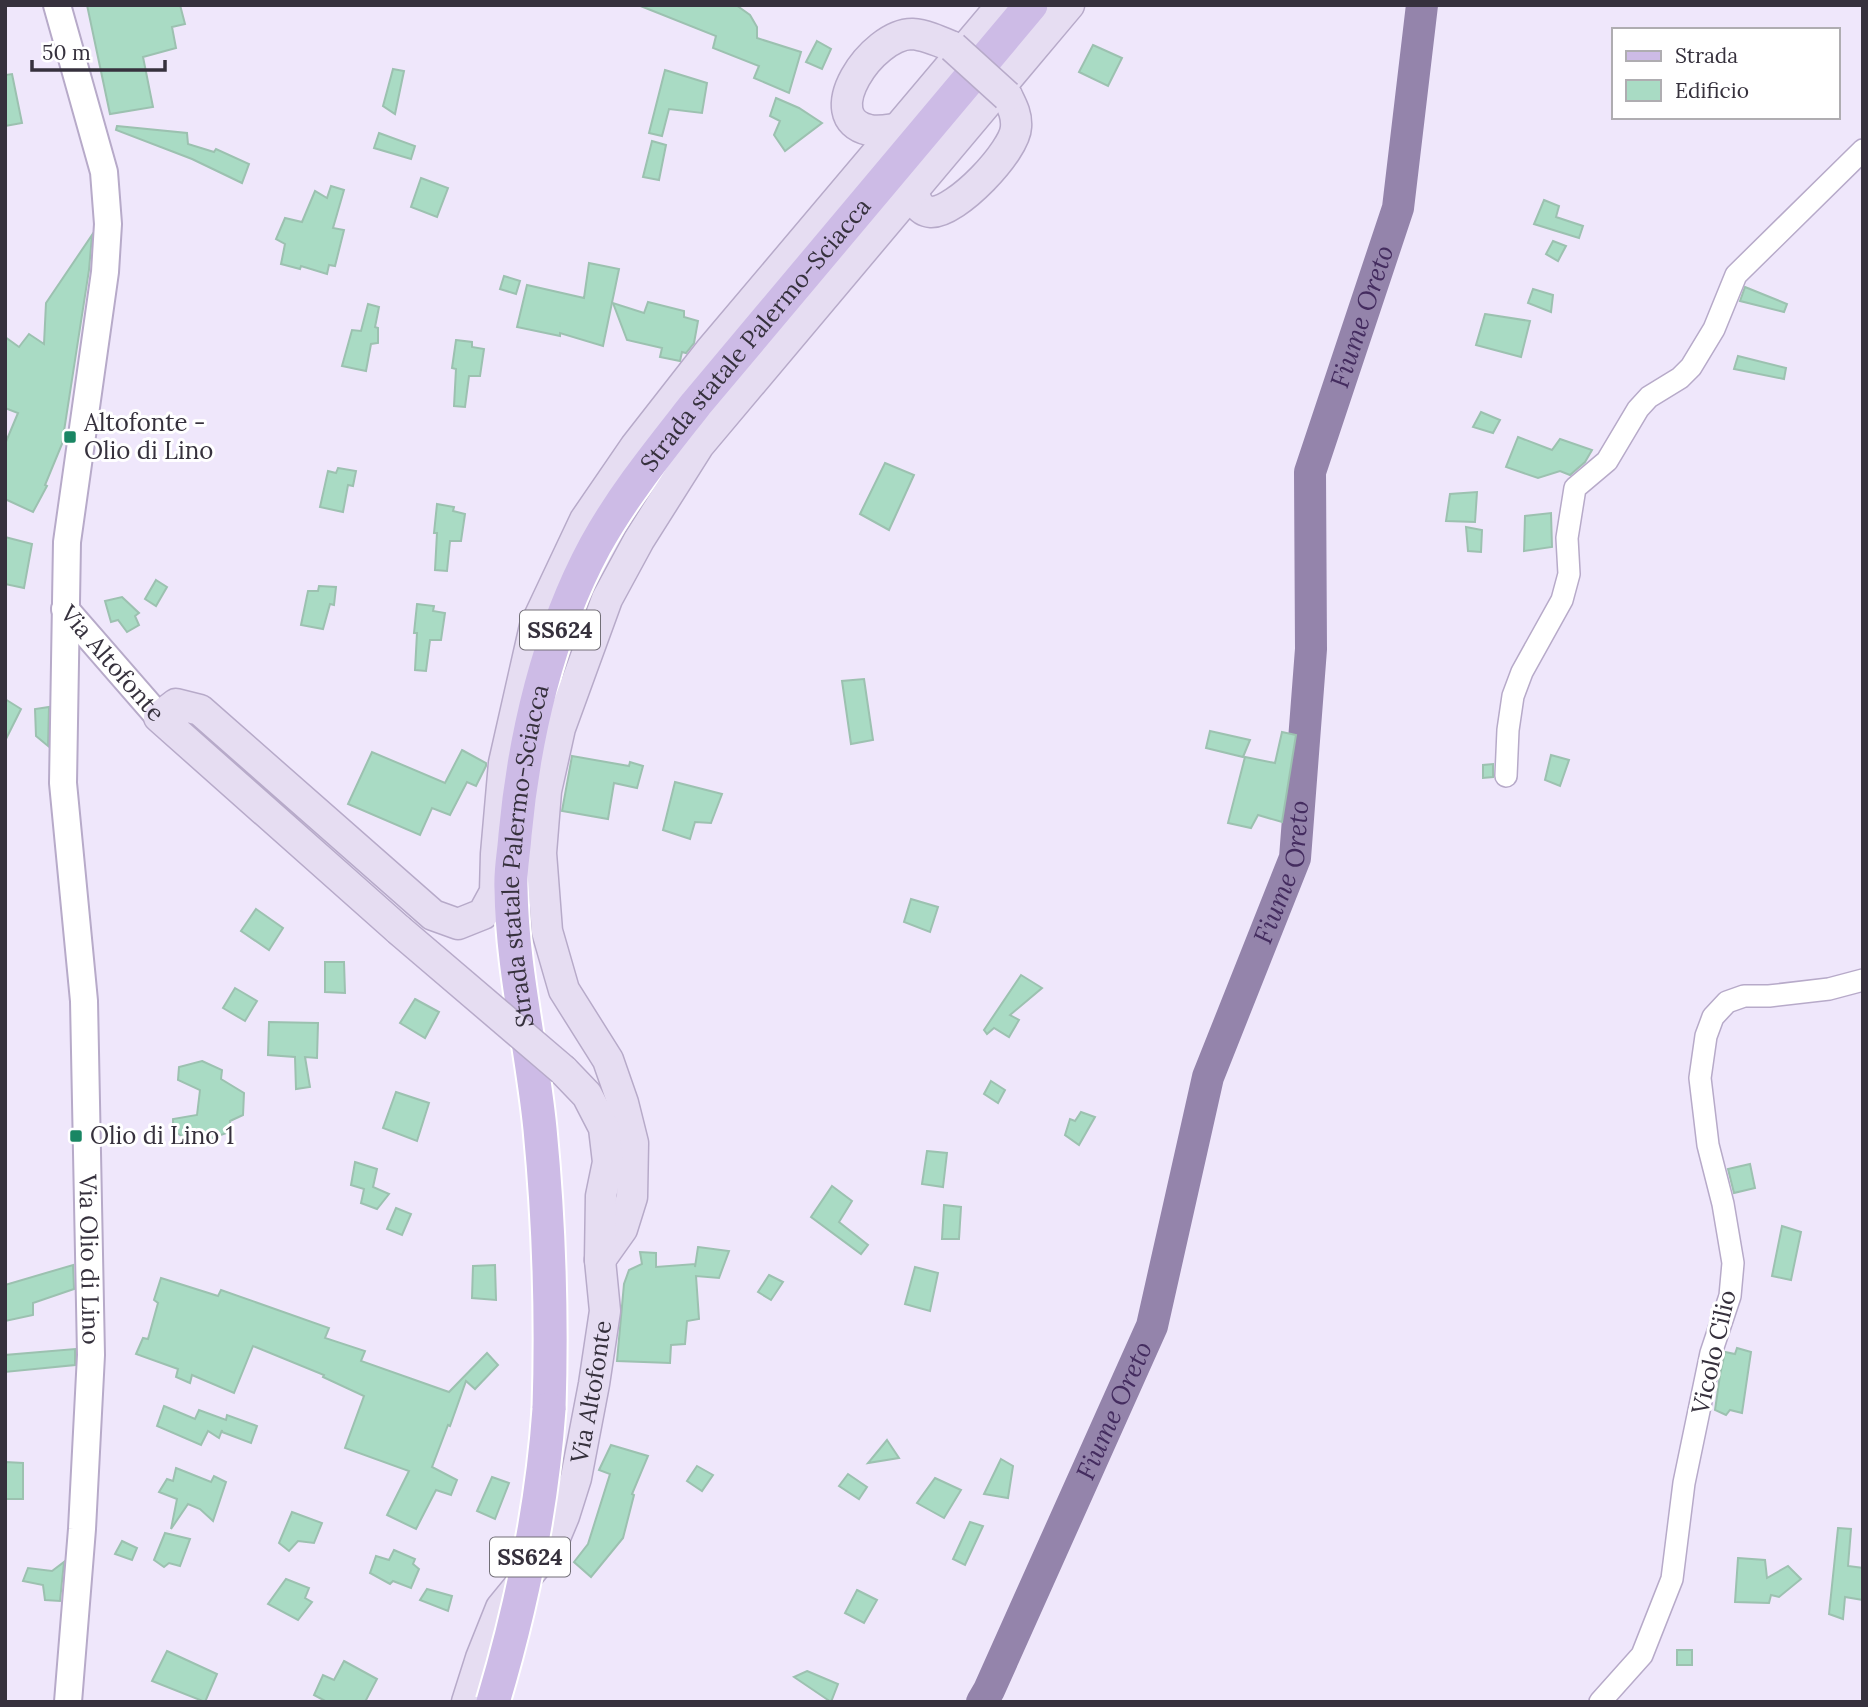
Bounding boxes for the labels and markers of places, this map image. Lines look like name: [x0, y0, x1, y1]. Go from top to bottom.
place label: Altofonte - Olio di Lino: [83, 407, 213, 466]
marker: Altofonte - Olio di Lino: [62, 429, 78, 445]
place label: Olio di Lino 1: [90, 1120, 234, 1151]
marker: Olio di Lino 1: [68, 1128, 84, 1144]

